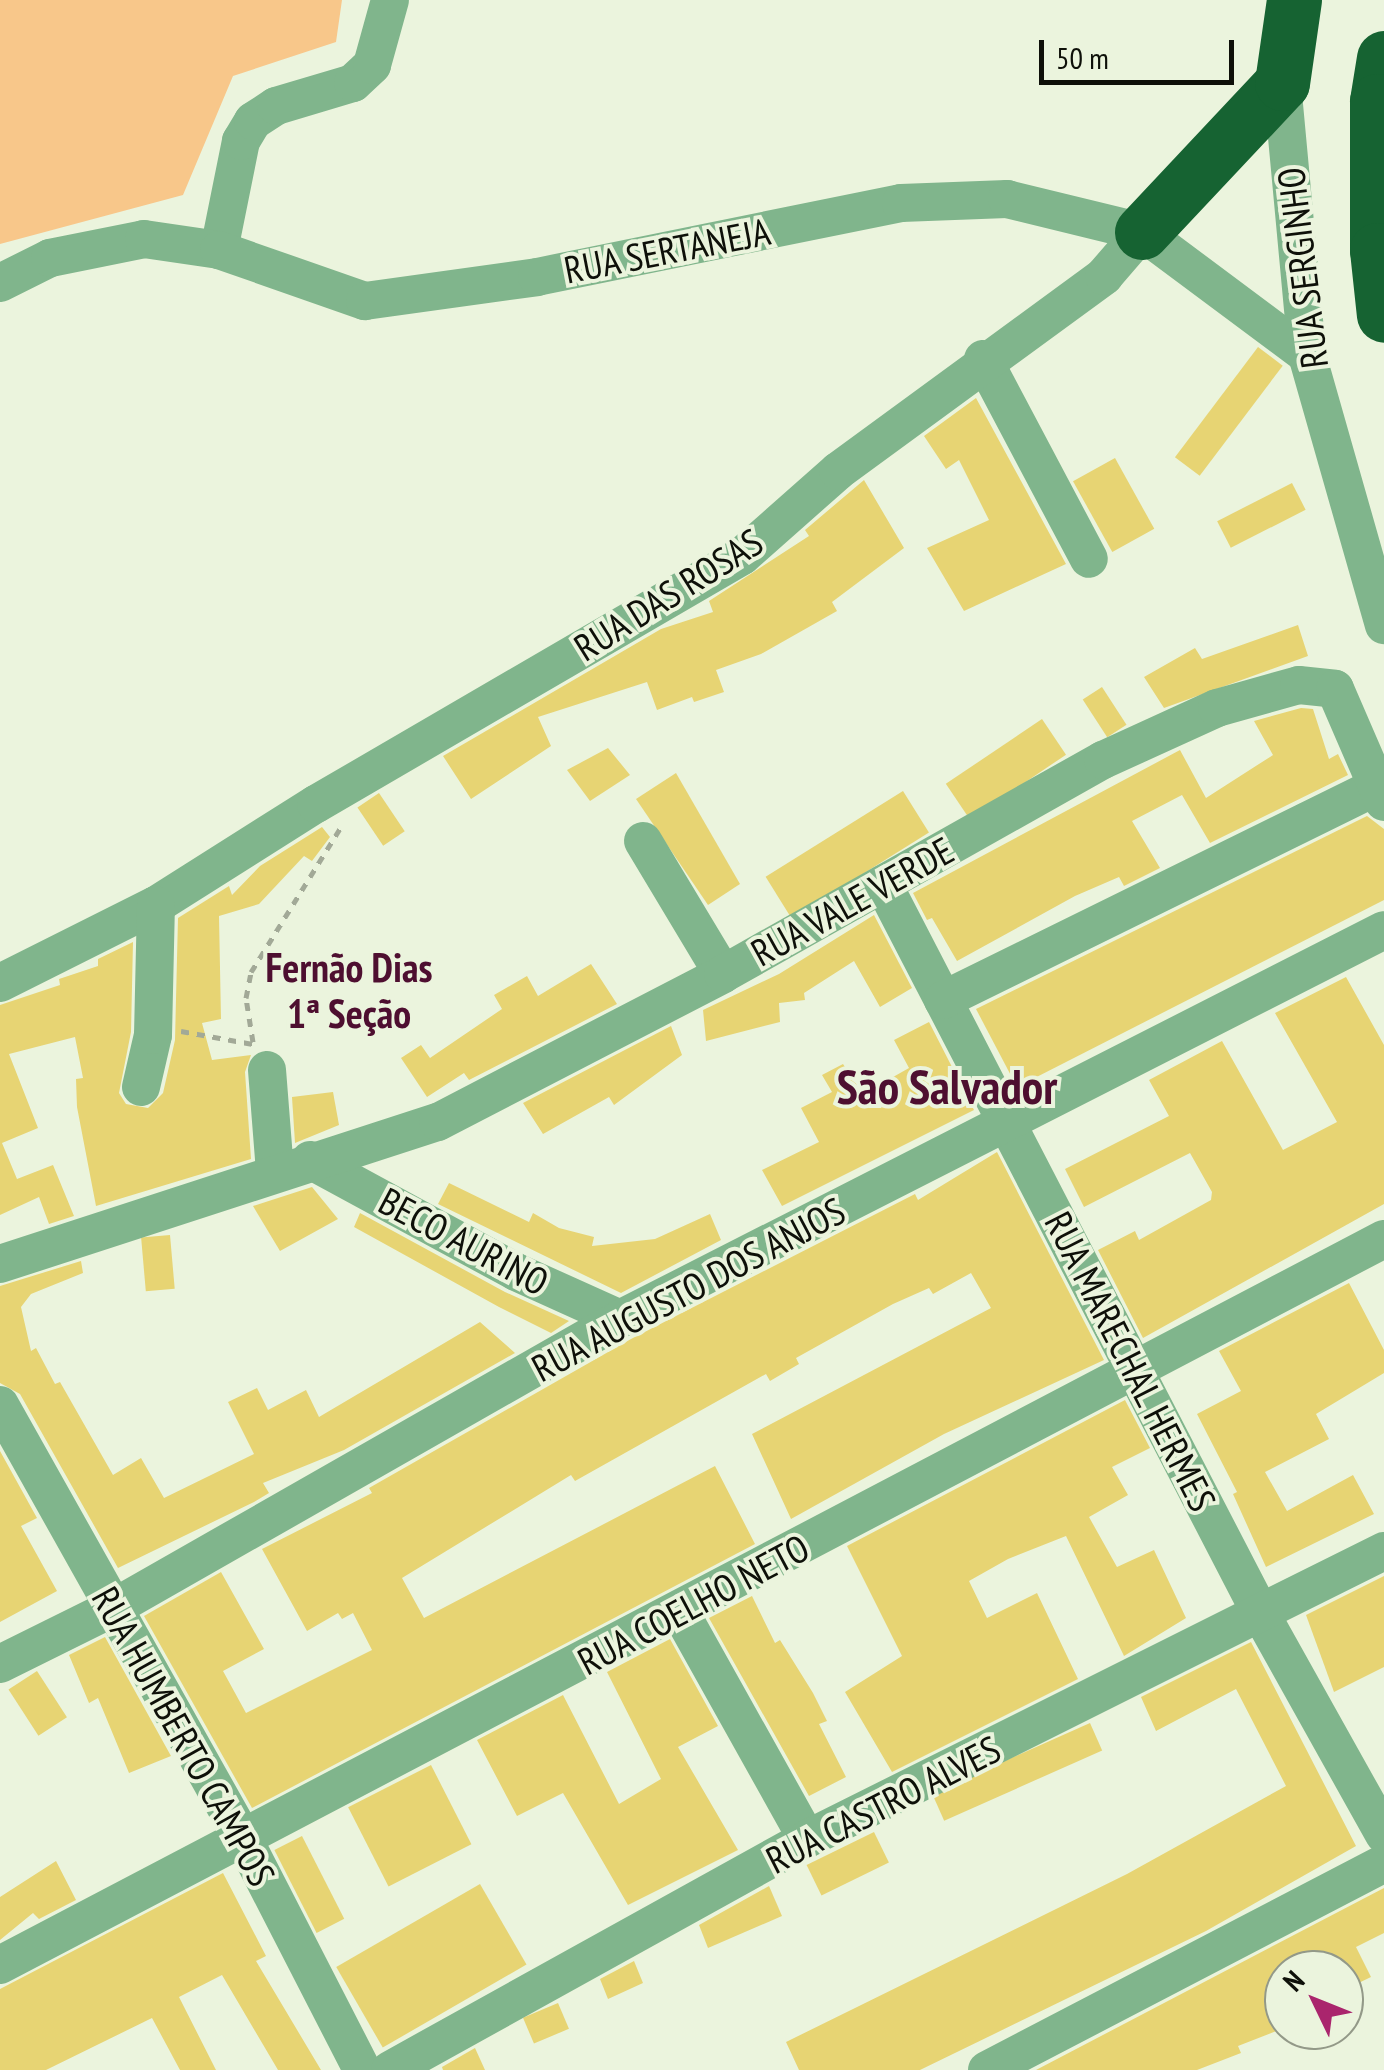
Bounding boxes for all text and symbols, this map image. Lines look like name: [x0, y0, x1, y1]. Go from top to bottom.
scale bar: [1044, 20, 1239, 82]
text: 50 m: [1056, 38, 1109, 77]
street label: RUA SERGINHO: [1267, 164, 1337, 372]
street label: RUA SERTANEJA: [560, 208, 774, 292]
street label: RUA DAS ROSAS: [565, 518, 771, 670]
street label: RUA VALE VERDE: [742, 826, 962, 976]
district label: Fernão Dias 1ª Seção: [266, 943, 432, 1037]
district label: São Salvador: [837, 1058, 1057, 1116]
street label: BECO AURINO: [371, 1177, 557, 1305]
street label: RUA AUGUSTO DOS ANJOS: [522, 1186, 854, 1392]
street label: RUA MARECHAL HERMES: [1035, 1203, 1227, 1519]
street label: RUA COELHO NETO: [569, 1524, 817, 1684]
street label: RUA HUMBERTO CAMPOS: [83, 1578, 285, 1894]
street label: RUA CASTRO ALVES: [757, 1725, 1009, 1883]
north arrow: [1264, 1950, 1364, 2050]
text: N: [1274, 1962, 1312, 1999]

